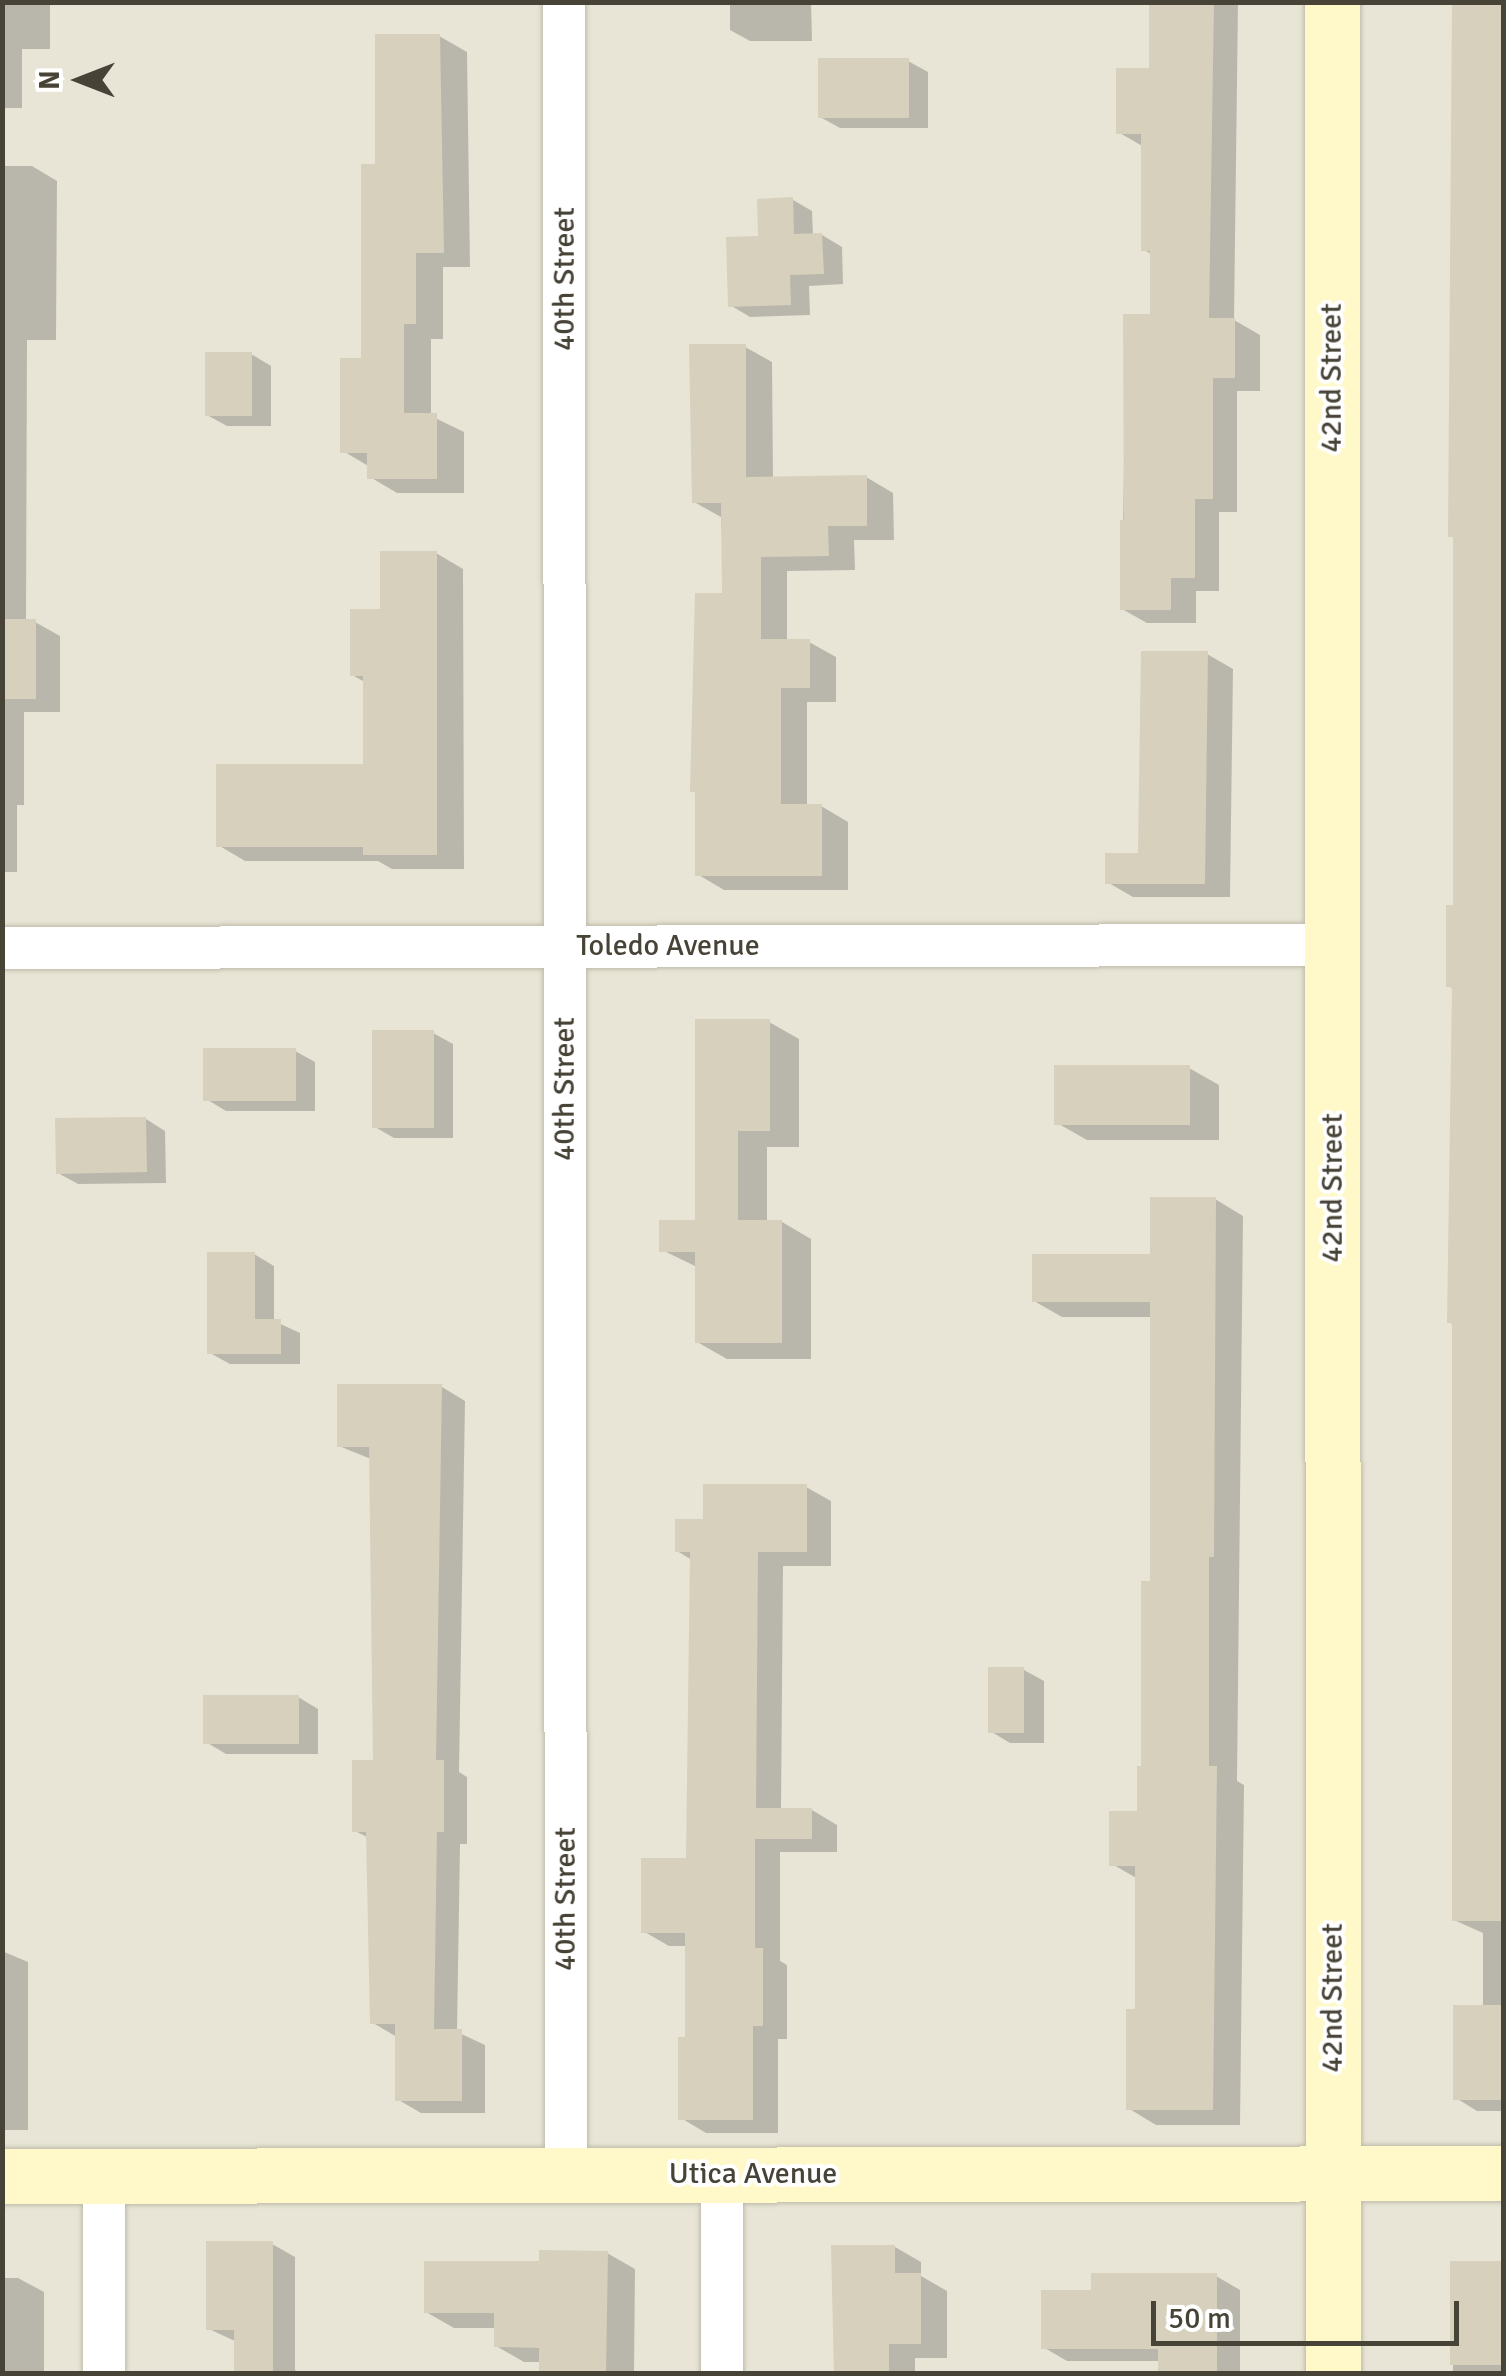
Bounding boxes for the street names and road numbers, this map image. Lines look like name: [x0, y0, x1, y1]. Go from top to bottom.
street label: 40th Street: [547, 207, 583, 351]
street label: 42nd Street: [1314, 303, 1350, 453]
street label: Toledo Avenue: [576, 928, 760, 964]
street label: 40th Street: [547, 1017, 583, 1161]
street label: 42nd Street: [1315, 1113, 1351, 1263]
street label: 40th Street: [548, 1827, 584, 1971]
street label: 42nd Street: [1315, 1923, 1351, 2073]
street label: Utica Avenue: [669, 2156, 837, 2192]

